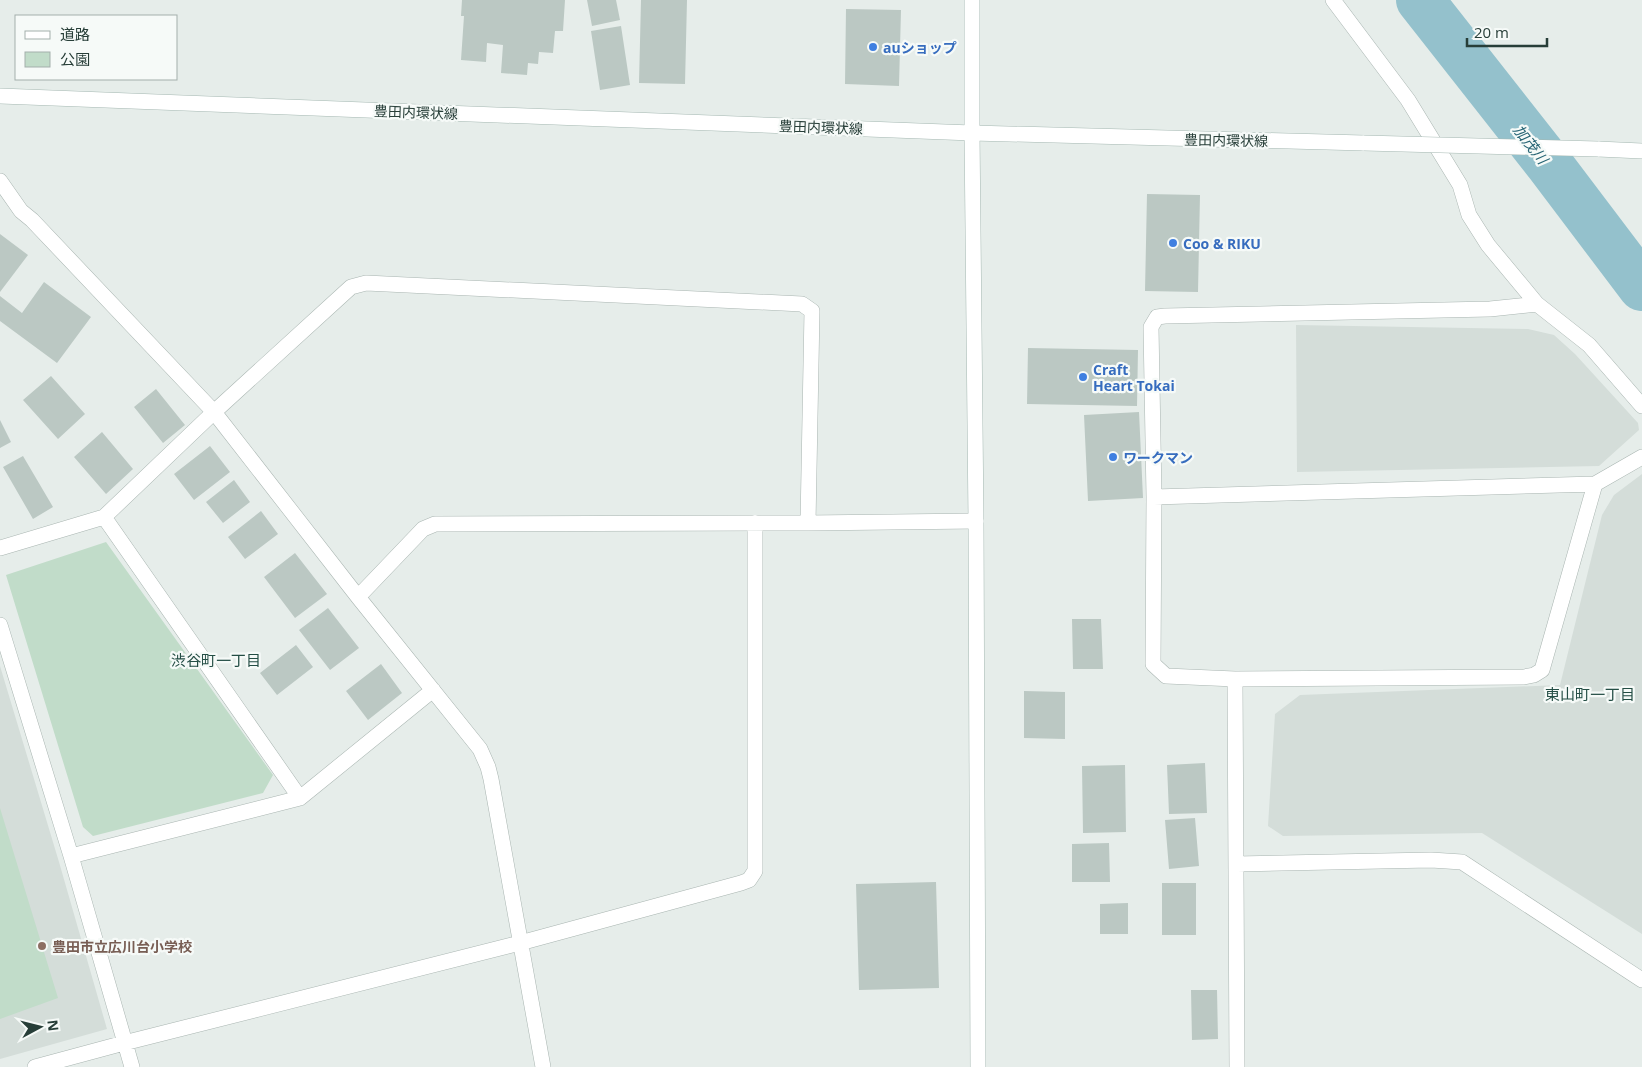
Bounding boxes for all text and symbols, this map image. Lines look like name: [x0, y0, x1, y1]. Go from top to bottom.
legend: [15, 15, 178, 80]
scale bar: [1467, 15, 1547, 47]
text: 20 m: [1474, 22, 1509, 42]
text: 道路: [60, 24, 90, 44]
place label: auショップ: [883, 38, 957, 57]
marker: auショップ: [867, 41, 879, 53]
text: 公園: [60, 49, 90, 69]
street label: 豊田内環状線: [374, 101, 458, 123]
street label: 豊田内環状線: [779, 116, 863, 138]
water label: 加茂川: [1509, 120, 1554, 169]
street label: 豊田内環状線: [1184, 130, 1268, 150]
place label: Coo & RIKU: [1183, 234, 1261, 253]
marker: Coo & RIKU: [1167, 237, 1179, 249]
place label: Craft Heart Tokai: [1093, 360, 1175, 395]
marker: Craft Heart Tokai: [1077, 371, 1089, 383]
place label: ワークマン: [1123, 448, 1193, 467]
marker: ワークマン: [1107, 451, 1119, 463]
district label: 渋谷町一丁目: [171, 650, 261, 670]
district label: 東山町一丁目: [1545, 684, 1635, 704]
place label: 豊田市立広川台小学校: [52, 937, 192, 956]
marker: 豊田市立広川台小学校: [36, 940, 48, 952]
north arrow: [15, 1002, 65, 1052]
text: N: [43, 1019, 64, 1032]

